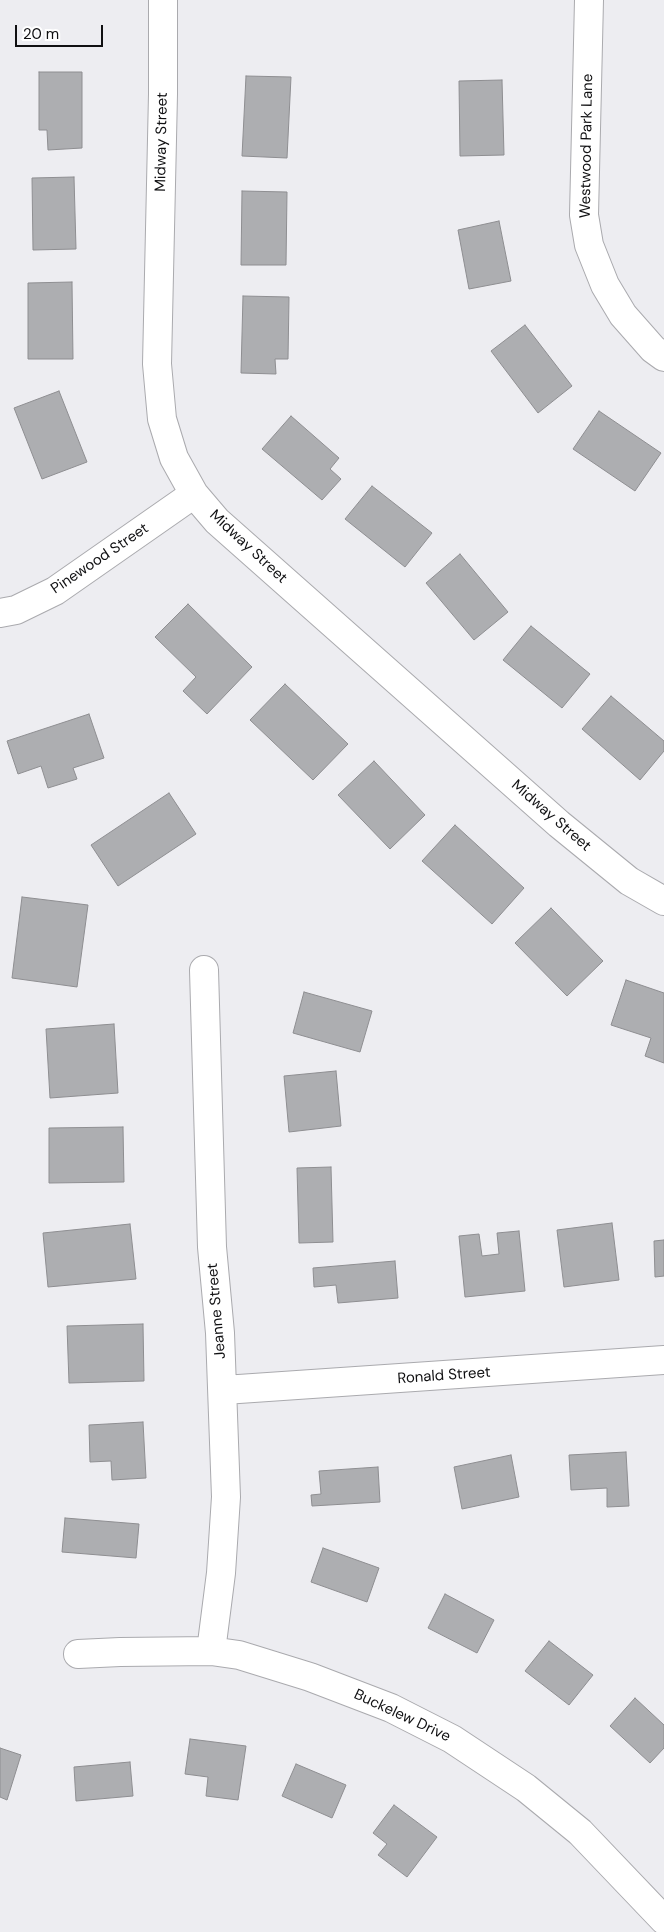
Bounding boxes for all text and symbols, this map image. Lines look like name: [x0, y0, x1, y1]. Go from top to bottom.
scale bar: [18, 15, 105, 47]
text: 20 m: [23, 24, 59, 44]
street label: Westwood Park Lane: [577, 74, 597, 218]
street label: Midway Street: [152, 92, 172, 192]
street label: Midway Street: [205, 506, 291, 588]
street label: Pinewood Street: [48, 520, 152, 598]
street label: Midway Street: [508, 777, 594, 855]
street label: Jeanne Street: [204, 1262, 230, 1360]
street label: Ronald Street: [397, 1364, 491, 1388]
street label: Buckelew Drive: [351, 1686, 453, 1746]

